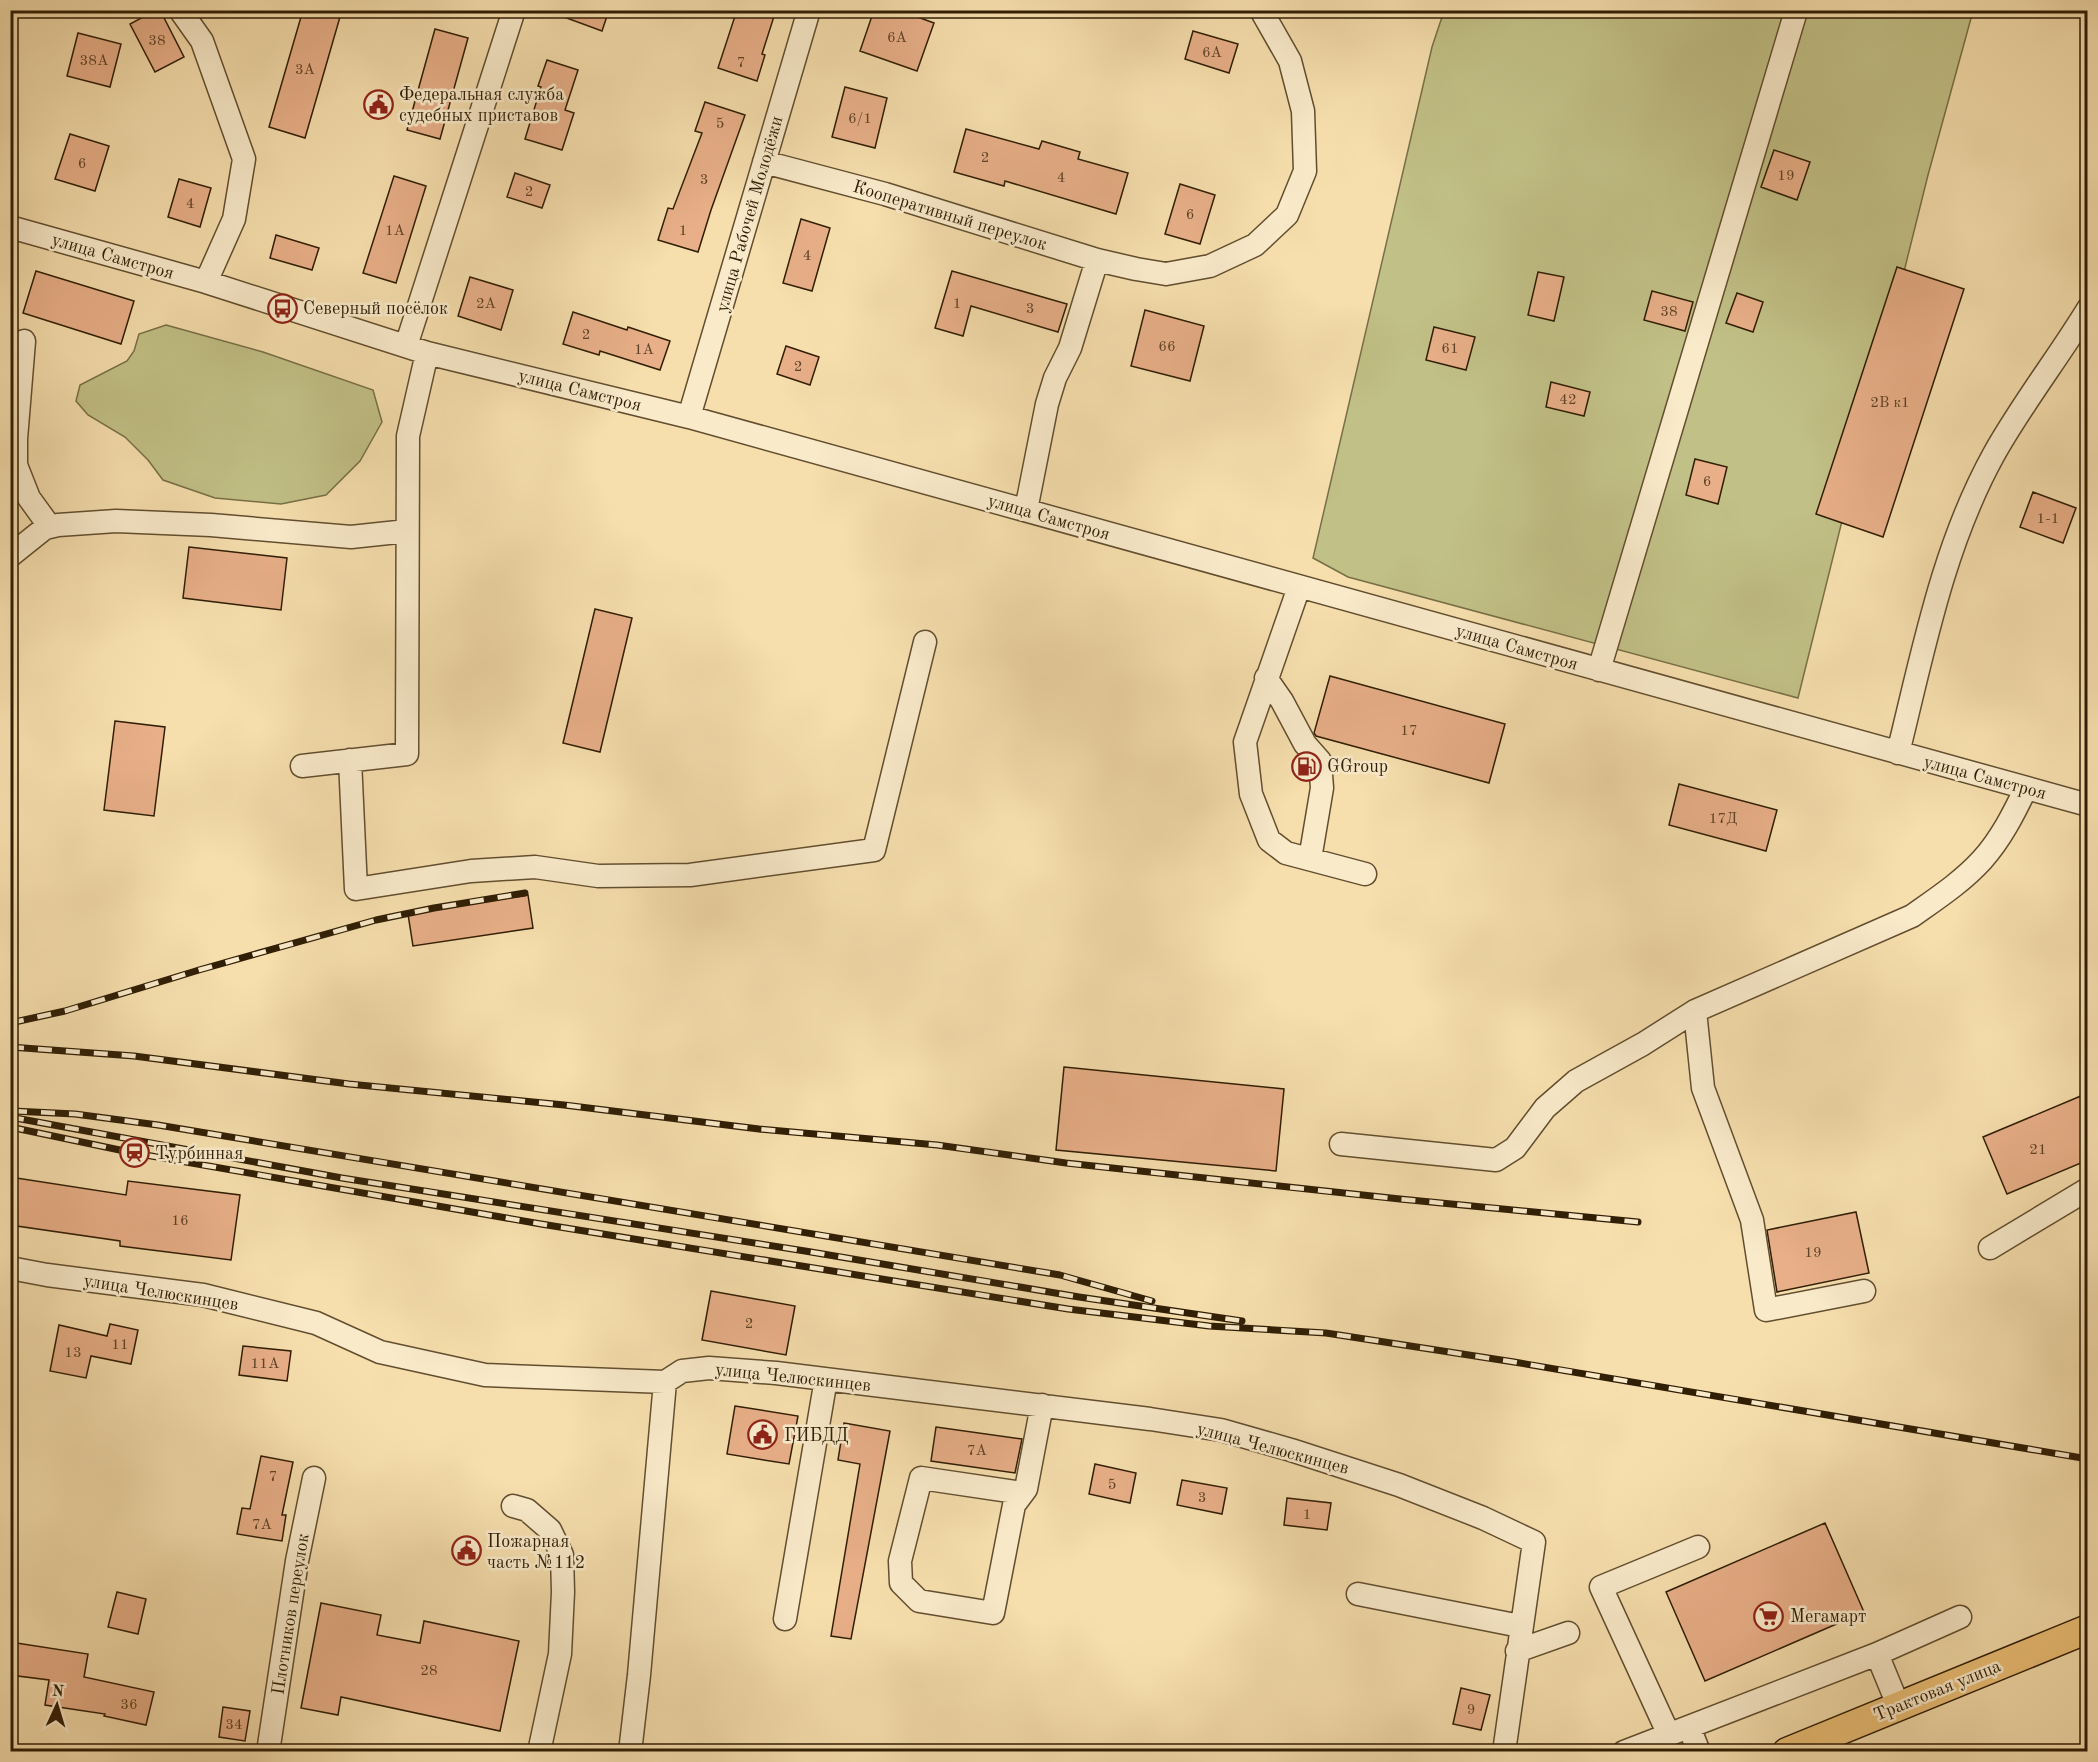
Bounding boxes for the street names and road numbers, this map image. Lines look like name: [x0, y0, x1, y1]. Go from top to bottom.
street label: улица Рабочей Молодёжи: [713, 114, 787, 314]
street label: Кооперативный переулок: [851, 178, 1049, 254]
street label: улица Самстроя: [50, 231, 176, 283]
street label: улица Самстроя: [516, 367, 643, 415]
street label: улица Самстроя: [986, 492, 1112, 544]
street label: улица Самстроя: [1454, 622, 1580, 674]
street label: улица Самстроя: [1921, 753, 2048, 803]
street label: улица Челюскинцев: [82, 1272, 240, 1314]
street label: улица Челюскинцев: [714, 1361, 872, 1395]
street label: улица Челюскинцев: [1195, 1420, 1351, 1478]
street label: Плотников переулок: [269, 1532, 313, 1696]
street label: Трактовая улица: [1871, 1657, 2004, 1725]

